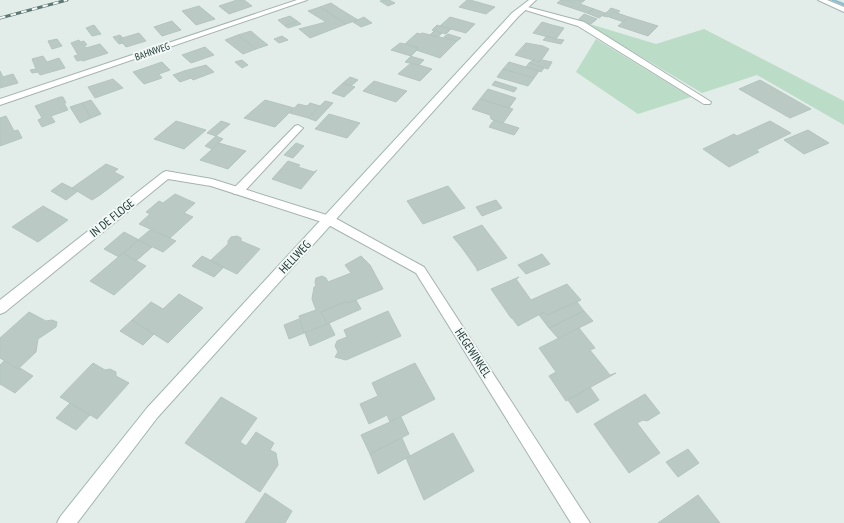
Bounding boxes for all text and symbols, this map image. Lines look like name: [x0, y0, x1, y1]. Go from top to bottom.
street label: BAHNWEG: [133, 39, 171, 63]
street label: IN DE FLOGE: [86, 195, 137, 240]
street label: HELLWEG: [276, 237, 314, 276]
street label: HEGEWINKEL: [452, 325, 495, 380]

